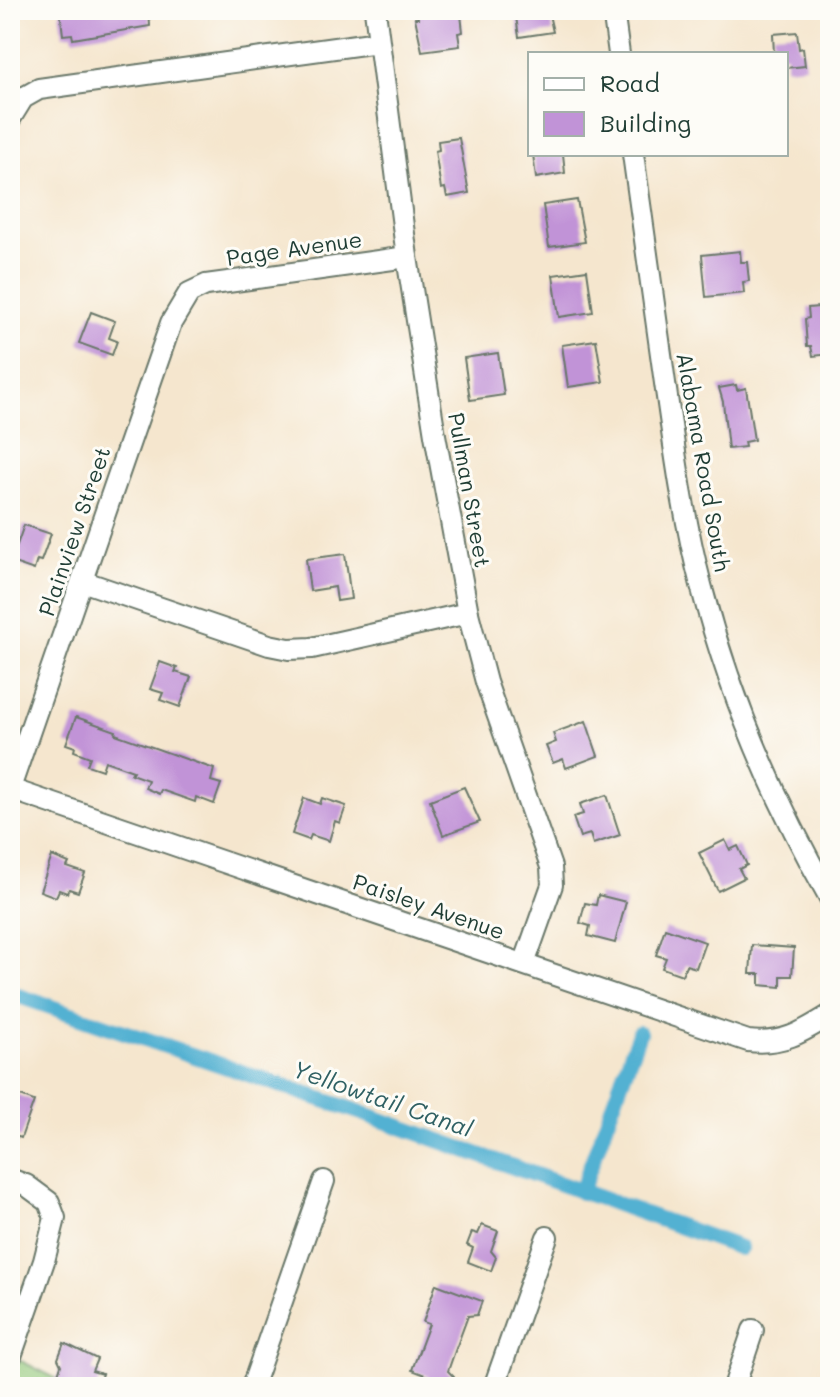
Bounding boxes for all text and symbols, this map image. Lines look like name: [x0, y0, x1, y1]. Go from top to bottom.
legend: [528, 52, 788, 156]
text: Road: [600, 67, 660, 98]
text: Building: [600, 107, 691, 138]
street label: Page Avenue: [224, 224, 364, 272]
street label: Alabama Road South: [670, 350, 738, 574]
street label: Pullman Street: [442, 410, 498, 570]
street label: Plainview Street: [31, 442, 117, 620]
street label: Paisley Avenue: [349, 867, 509, 945]
water label: Yellowtail Canal: [289, 1053, 477, 1143]

